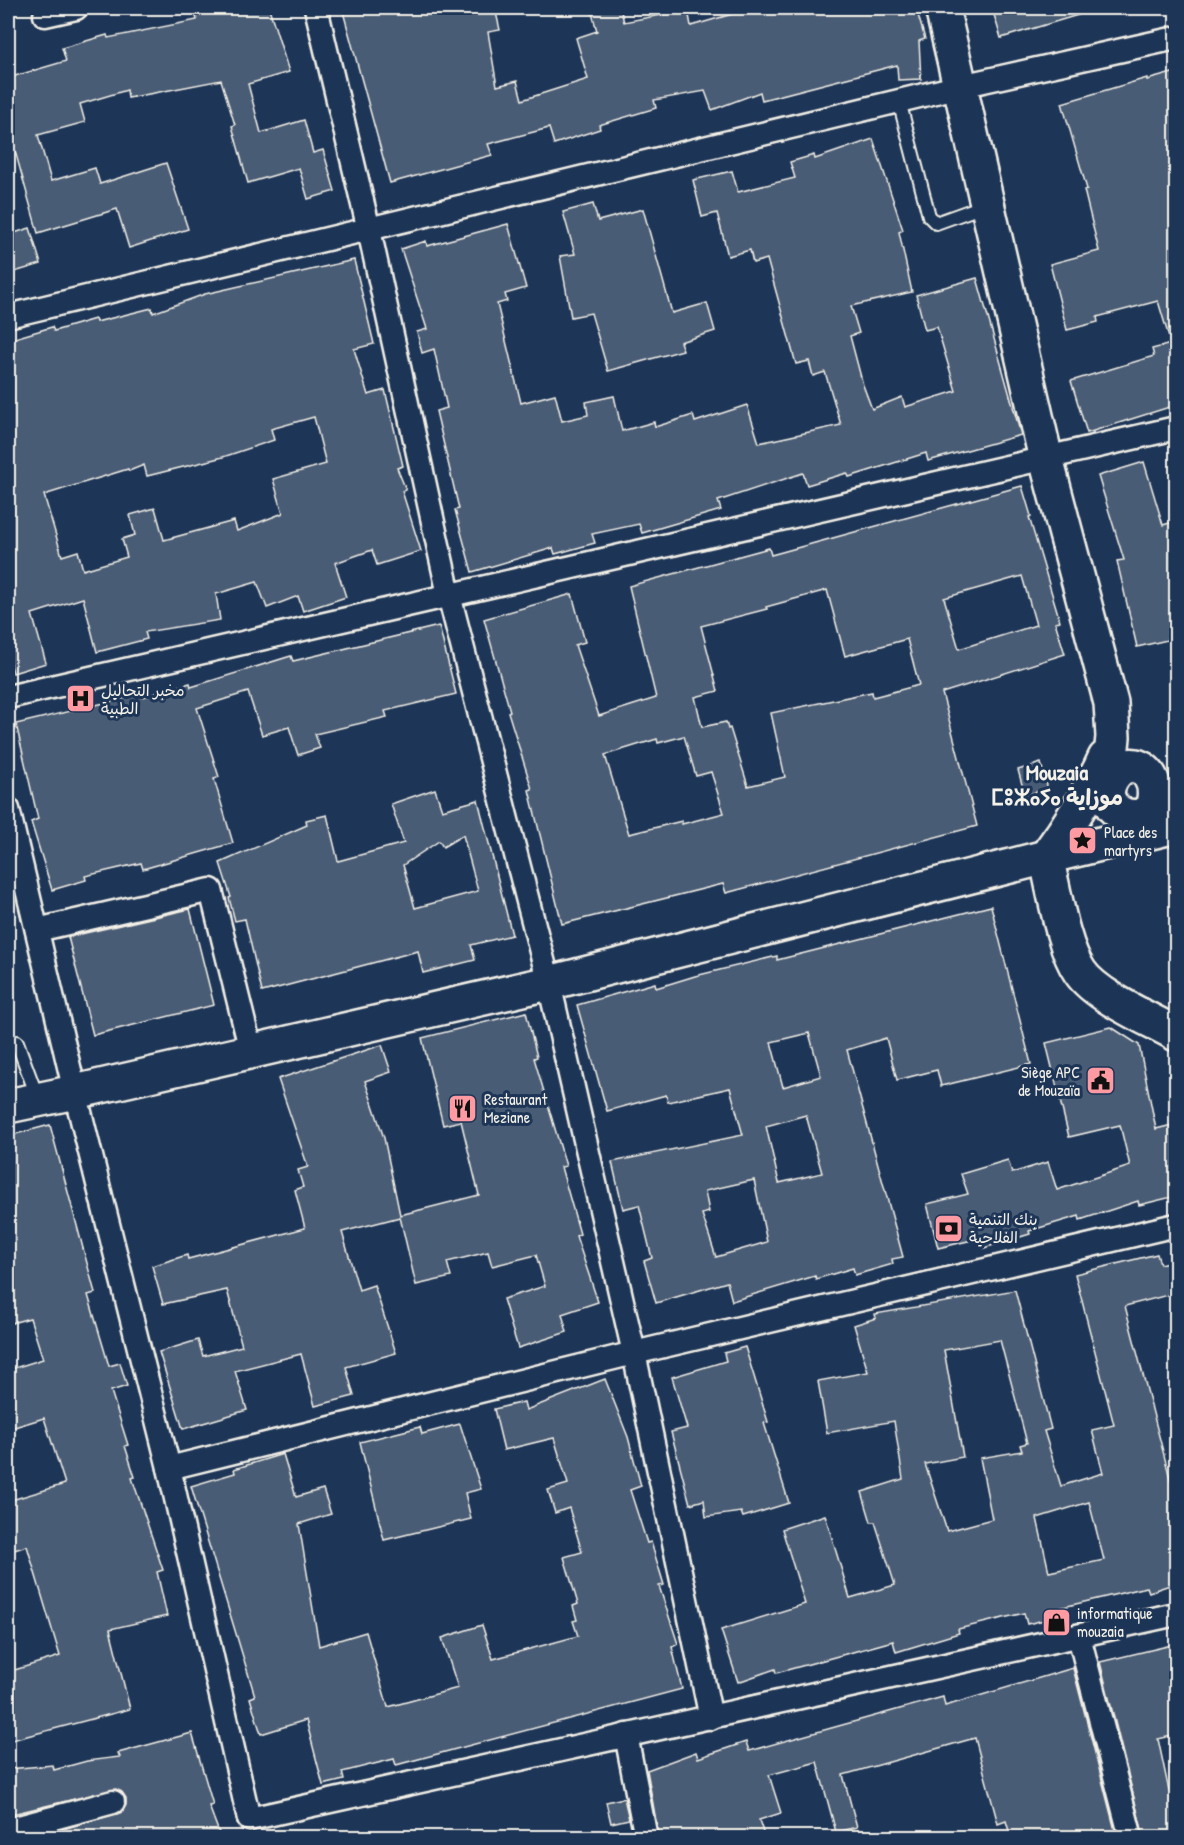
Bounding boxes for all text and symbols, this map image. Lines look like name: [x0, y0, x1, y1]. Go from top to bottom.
place label: مخبر التحاليل الطبية: [101, 679, 185, 719]
hospital icon: مخبر التحاليل الطبية: [64, 683, 96, 715]
district label: Mouzaia ⵎⵓⵣⴰⵢⴰ موزاية: [991, 757, 1123, 812]
place label: Place des martyrs: [1104, 821, 1157, 861]
place icon: Place des martyrs: [1067, 825, 1099, 857]
place label: Siège APC de Mouzaïa: [1018, 1061, 1080, 1101]
public building icon: Siège APC de Mouzaïa: [1085, 1065, 1117, 1097]
place label: Restaurant Meziane: [484, 1088, 548, 1128]
restaurant icon: Restaurant Meziane: [447, 1092, 479, 1124]
place label: بنك التنمية الفلاحية: [969, 1208, 1038, 1248]
bank icon: بنك التنمية الفلاحية: [932, 1212, 964, 1244]
place label: informatique mouzaia: [1077, 1602, 1153, 1642]
shop icon: informatique mouzaia: [1040, 1606, 1072, 1638]

